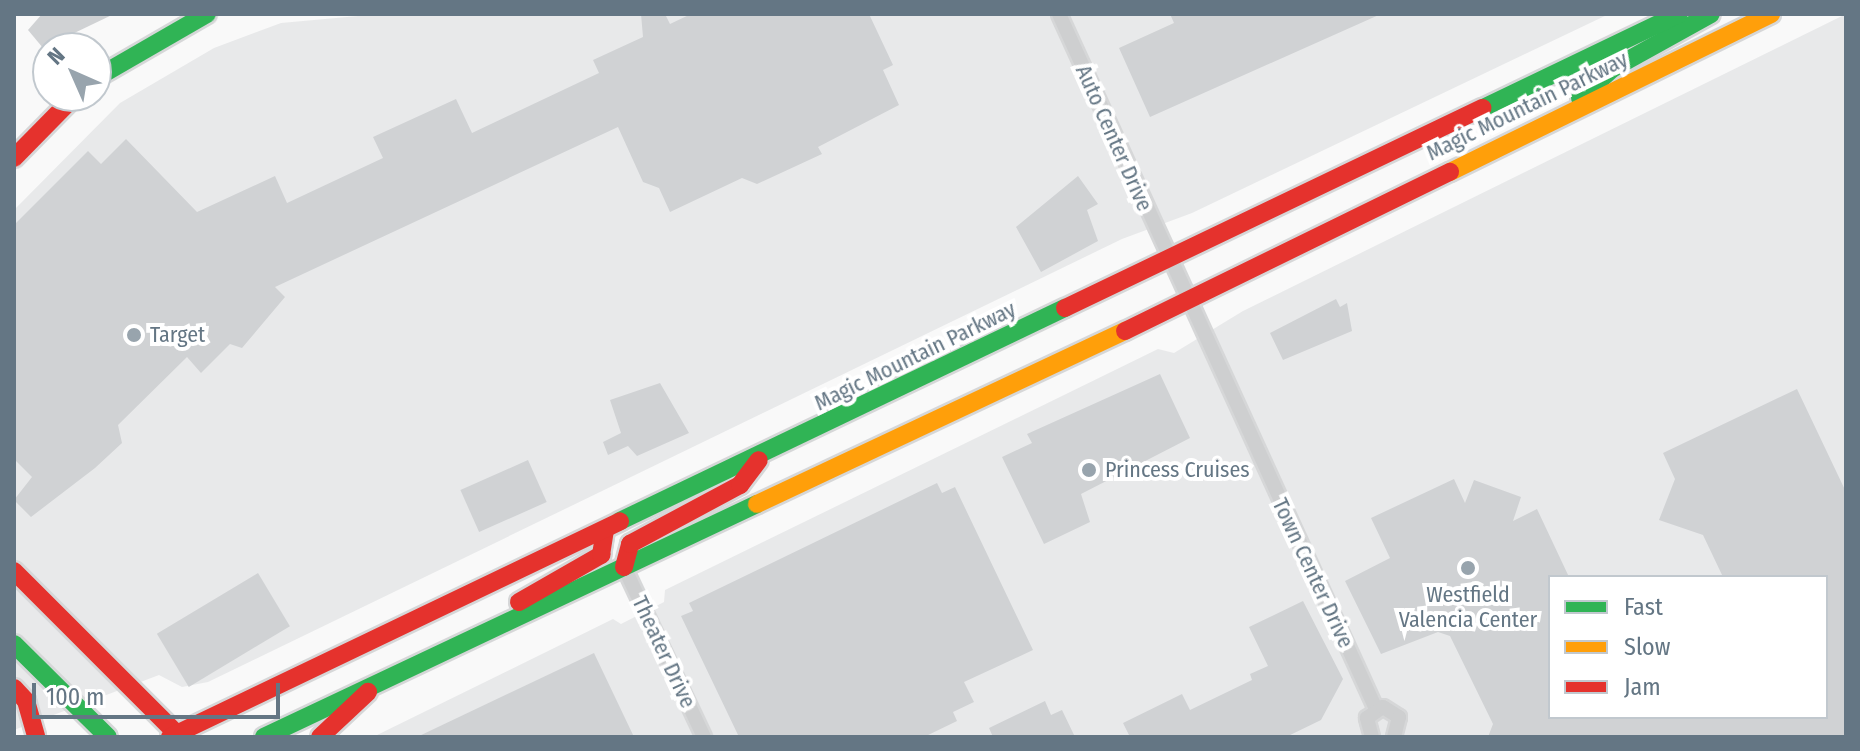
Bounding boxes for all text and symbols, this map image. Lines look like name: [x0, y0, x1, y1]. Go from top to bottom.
north arrow: [32, 32, 112, 112]
text: N: [42, 42, 70, 70]
street label: Magic Mountain Parkway: [1422, 46, 1632, 166]
street label: Auto Center Drive: [1070, 61, 1158, 215]
street label: Magic Mountain Parkway: [810, 296, 1020, 416]
place label: Target: [150, 322, 205, 348]
marker: Target: [125, 326, 143, 344]
place label: Princess Cruises: [1105, 457, 1250, 483]
marker: Princess Cruises: [1080, 461, 1098, 479]
street label: Town Center Drive: [1267, 494, 1359, 652]
marker: Westfield Valencia Center: [1459, 559, 1477, 577]
legend: [1548, 575, 1828, 719]
place label: Westfield Valencia Center: [1399, 581, 1537, 632]
street label: Theater Drive: [627, 592, 701, 712]
text: Fast: [1624, 593, 1663, 621]
text: Slow: [1624, 633, 1670, 661]
scale bar: [36, 667, 284, 717]
text: Jam: [1624, 673, 1661, 701]
text: 100 m: [46, 683, 104, 711]

